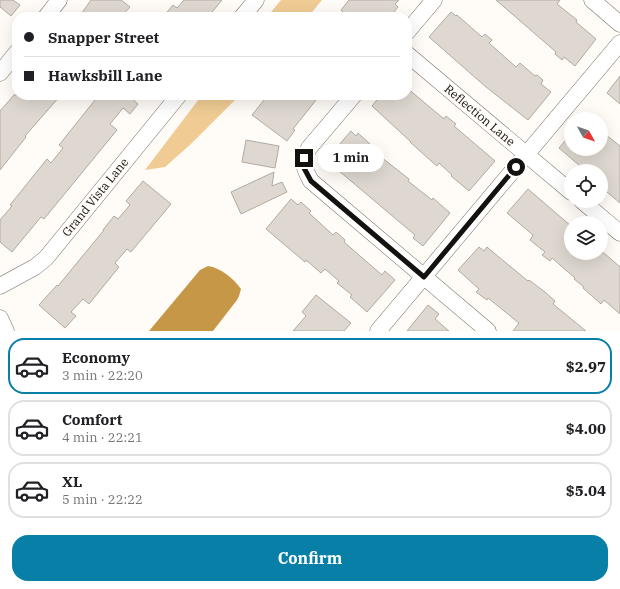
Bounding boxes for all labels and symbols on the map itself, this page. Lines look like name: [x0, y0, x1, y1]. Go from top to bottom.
street label: Reflection Lane: [442, 81, 518, 149]
north arrow: [564, 112, 608, 156]
callout: 1 min: [318, 144, 384, 172]
route end: [295, 149, 313, 167]
street label: Grand Vista Lane: [59, 155, 131, 239]
route start: [507, 158, 525, 176]

